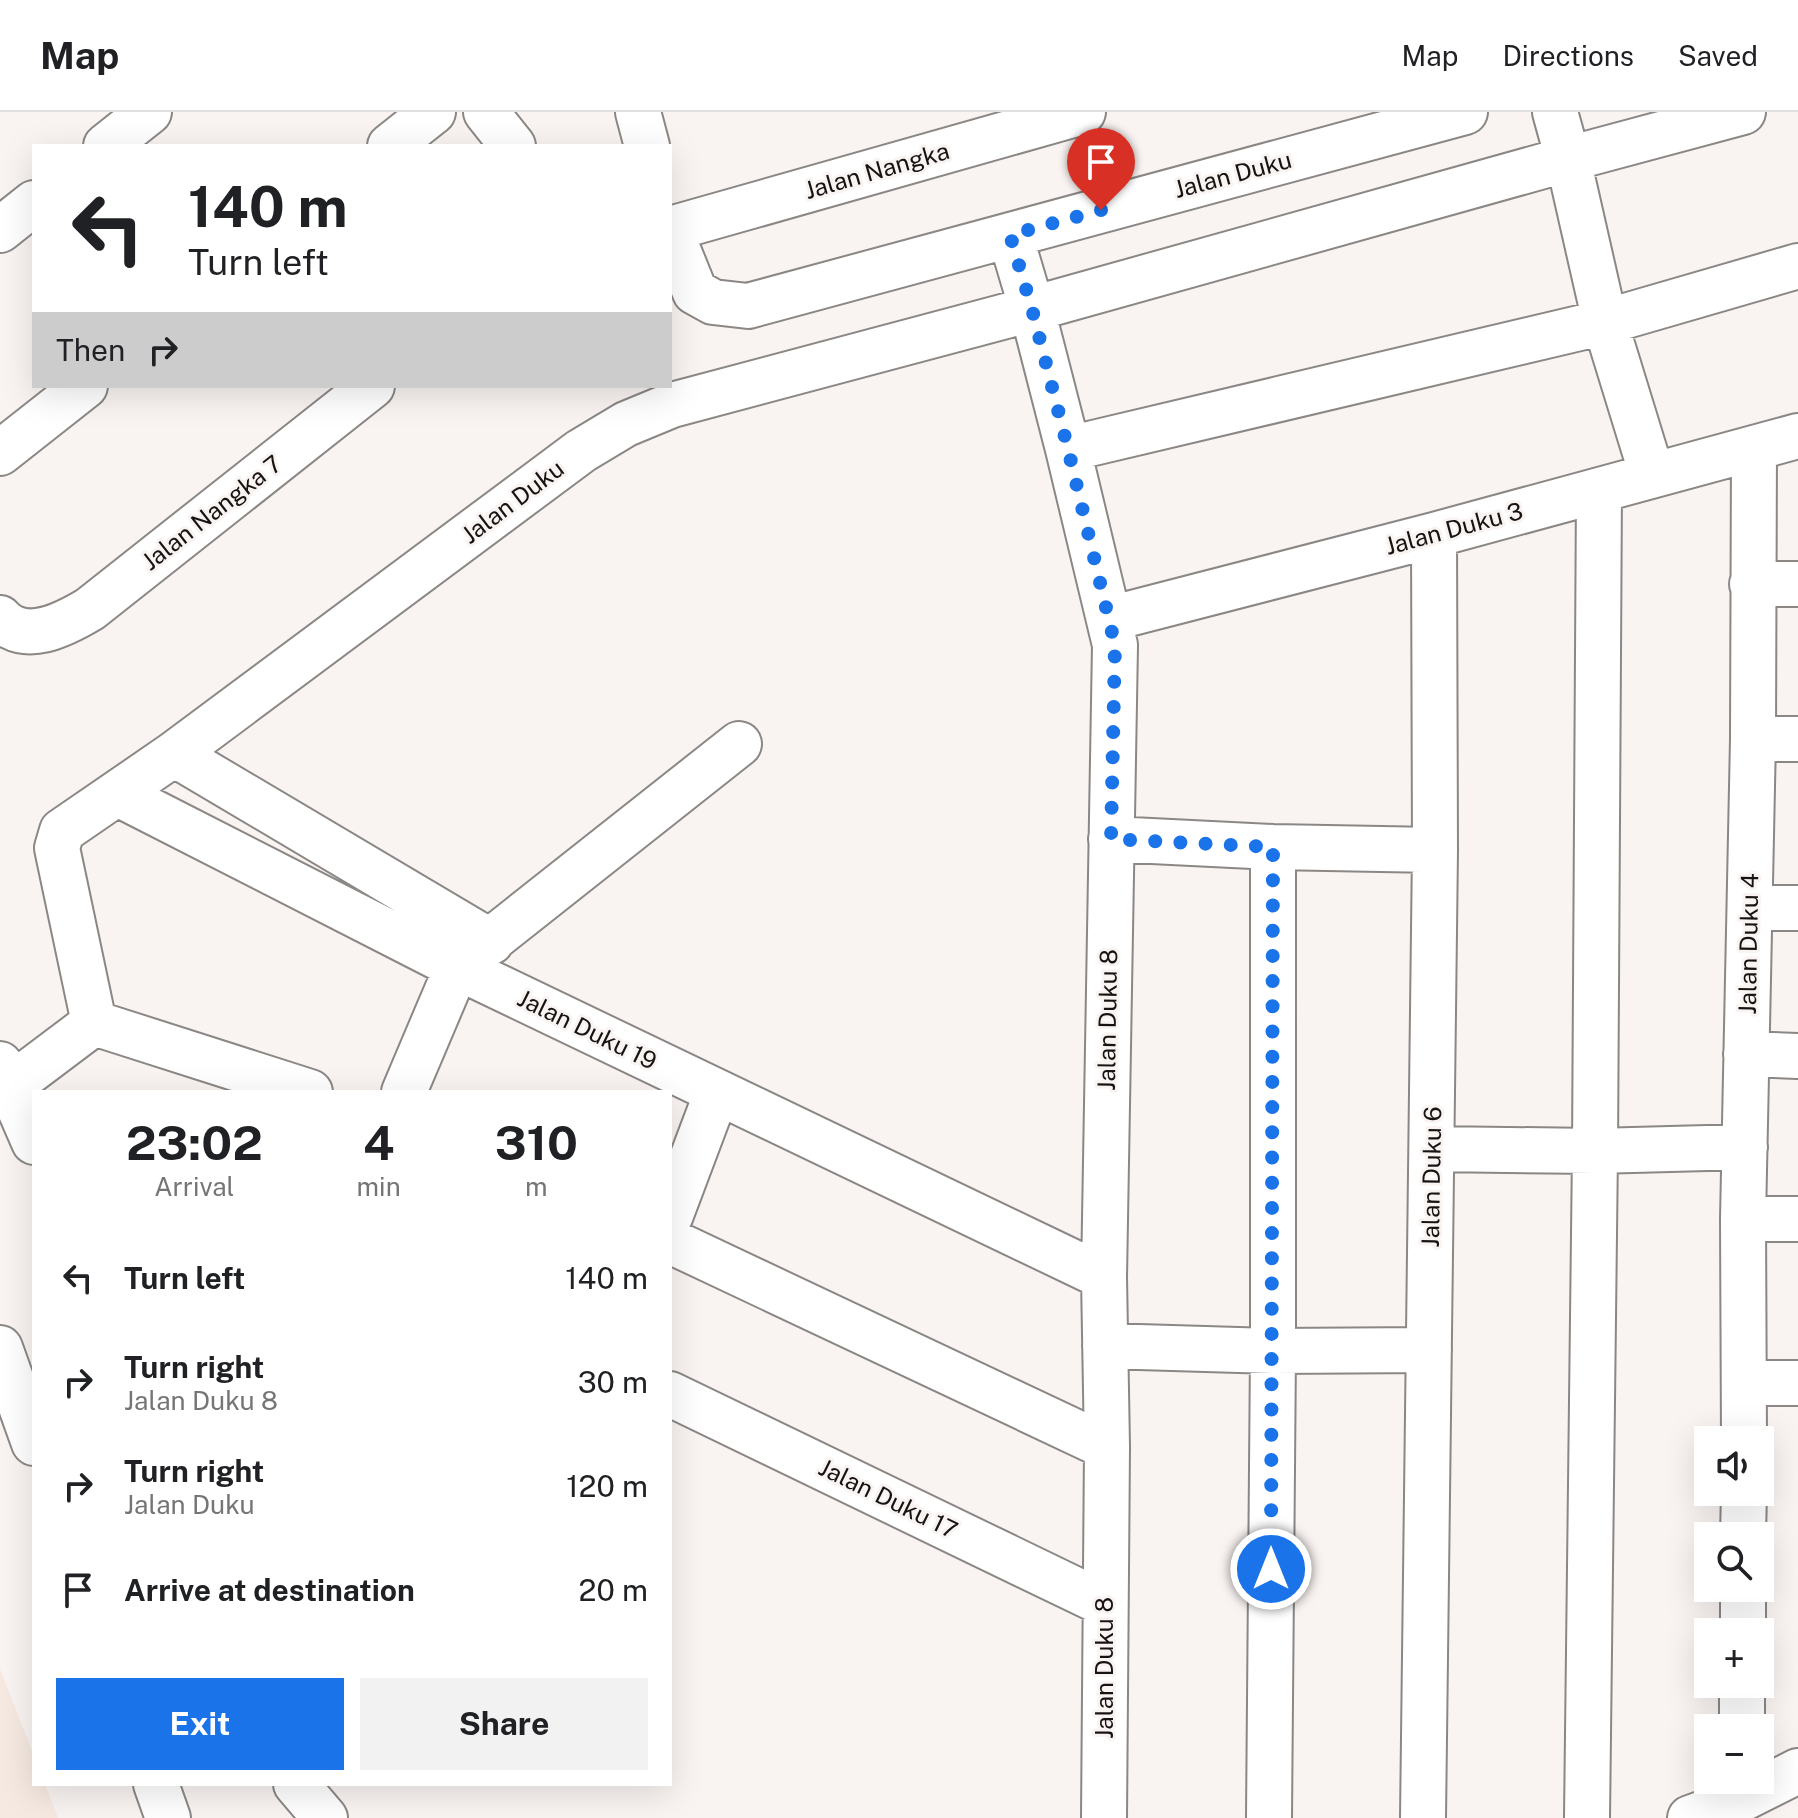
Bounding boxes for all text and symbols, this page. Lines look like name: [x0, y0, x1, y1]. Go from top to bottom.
text: Map: [40, 33, 119, 78]
text: Map: [1402, 39, 1458, 72]
text: Directions: [1502, 39, 1634, 72]
text: Saved: [1678, 39, 1758, 72]
pin: [1067, 128, 1135, 210]
street label: Jalan Nangka: [801, 136, 952, 204]
icon: arrive: [1079, 140, 1123, 184]
street label: Jalan Duku: [1171, 145, 1295, 203]
text: 140 m: [188, 174, 348, 240]
icon: left: [56, 176, 160, 280]
text: Turn left: [188, 241, 329, 283]
icon: right: [141, 328, 185, 372]
text: Then: [56, 332, 125, 368]
street label: Jalan Nangka 7: [136, 449, 287, 575]
street label: Jalan Duku: [456, 454, 569, 549]
street label: Jalan Duku 3: [1382, 496, 1526, 560]
street label: Jalan Duku 4: [1733, 873, 1763, 1015]
street label: Jalan Duku 8: [1092, 949, 1122, 1091]
street label: Jalan Duku 19: [513, 983, 662, 1075]
street label: Jalan Duku 6: [1416, 1106, 1446, 1248]
text: 23:02: [126, 1114, 263, 1171]
text: 4: [363, 1114, 394, 1171]
text: 310: [495, 1114, 578, 1171]
text: Arrival: [154, 1171, 234, 1202]
text: min: [357, 1171, 401, 1202]
text: m: [525, 1171, 548, 1202]
icon: left: [56, 1256, 100, 1300]
text: Turn left: [124, 1260, 245, 1296]
text: 140 m: [565, 1260, 648, 1296]
text: Turn right: [124, 1349, 264, 1385]
icon: right: [56, 1360, 100, 1404]
text: 30 m: [578, 1364, 648, 1400]
text: Jalan Duku 8: [124, 1385, 278, 1416]
map controls: [1694, 1426, 1774, 1794]
button: sound: [1694, 1426, 1774, 1506]
text: Turn right: [124, 1453, 264, 1489]
street label: Jalan Duku 17: [815, 1453, 962, 1544]
icon: right: [56, 1464, 100, 1508]
text: 120 m: [566, 1468, 648, 1504]
text: Jalan Duku: [124, 1489, 255, 1520]
button: search: [1694, 1522, 1774, 1602]
position arrow: [1229, 1527, 1313, 1611]
icon: arrive: [56, 1568, 100, 1612]
text: Arrive at destination: [124, 1572, 415, 1608]
text: 20 m: [579, 1572, 648, 1608]
street label: Jalan Duku 8: [1090, 1597, 1118, 1739]
button: +: [1694, 1618, 1774, 1698]
button: Exit: [56, 1678, 344, 1770]
button: Share: [360, 1678, 648, 1770]
button: −: [1694, 1714, 1774, 1794]

